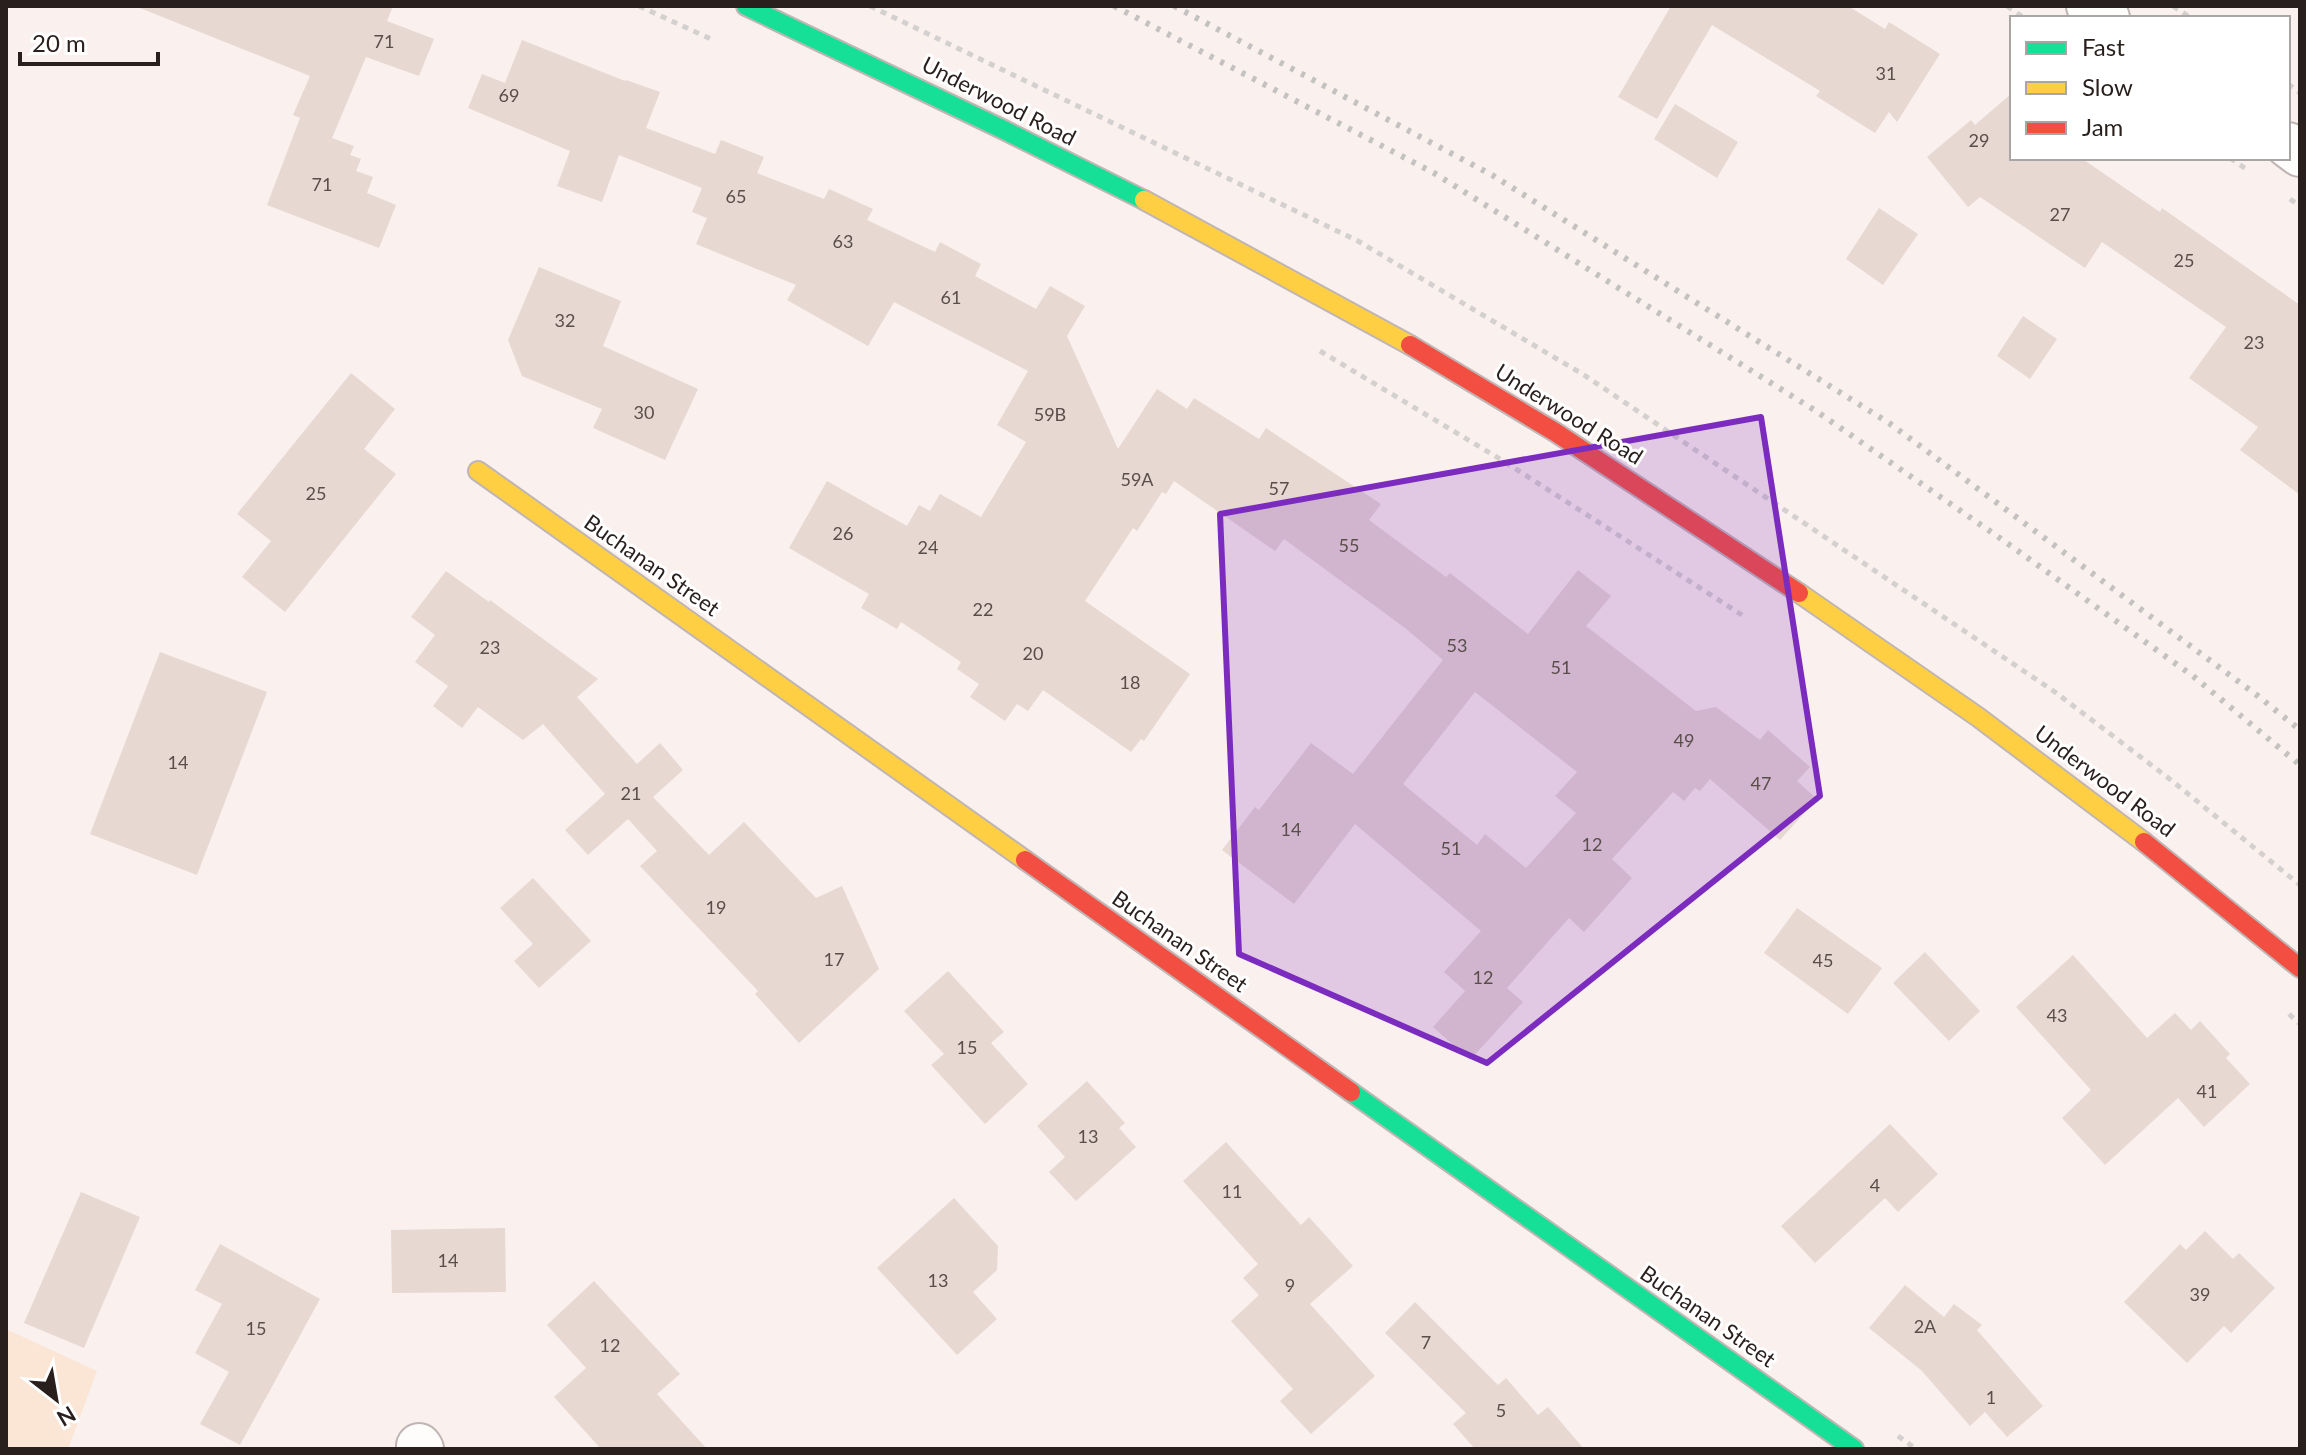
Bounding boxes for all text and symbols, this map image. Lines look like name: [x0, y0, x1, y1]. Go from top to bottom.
scale bar: [20, 16, 158, 66]
legend: [2010, 16, 2290, 160]
text: 20 m: [32, 28, 86, 57]
house number: 71: [374, 30, 394, 52]
text: Fast: [2082, 32, 2125, 61]
street label: Underwood Road: [918, 50, 1081, 151]
house number: 31: [1876, 62, 1896, 84]
text: Slow: [2082, 72, 2133, 101]
house number: 69: [499, 84, 519, 106]
text: Jam: [2082, 112, 2123, 141]
house number: 29: [1969, 129, 1989, 151]
house number: 71: [312, 173, 332, 195]
house number: 65: [726, 185, 746, 207]
house number: 27: [2050, 203, 2070, 225]
house number: 63: [833, 230, 853, 252]
house number: 25: [2174, 249, 2194, 271]
house number: 61: [941, 286, 961, 308]
house number: 32: [555, 309, 575, 331]
house number: 23: [2244, 331, 2264, 353]
street label: Underwood Road: [1490, 357, 1648, 470]
house number: 30: [634, 401, 654, 423]
house number: 59B: [1034, 403, 1066, 425]
house number: 59A: [1120, 468, 1154, 490]
house number: 57: [1269, 477, 1289, 499]
house number: 25: [306, 482, 326, 504]
street label: Buchanan Street: [579, 508, 725, 621]
house number: 26: [833, 522, 853, 544]
house number: 55: [1339, 534, 1359, 556]
house number: 24: [918, 536, 938, 558]
house number: 22: [973, 598, 993, 620]
house number: 53: [1447, 634, 1467, 656]
house number: 23: [480, 636, 500, 658]
house number: 20: [1023, 642, 1043, 664]
house number: 51: [1551, 656, 1571, 678]
house number: 18: [1120, 671, 1140, 693]
street label: Underwood Road: [2030, 719, 2181, 842]
house number: 49: [1674, 729, 1694, 751]
house number: 14: [168, 751, 188, 773]
house number: 47: [1751, 772, 1771, 794]
house number: 21: [621, 782, 641, 804]
house number: 14: [1281, 818, 1301, 840]
house number: 12: [1582, 833, 1602, 855]
house number: 51: [1441, 837, 1461, 859]
street label: Buchanan Street: [1107, 884, 1253, 997]
house number: 19: [706, 896, 726, 918]
house number: 17: [824, 948, 844, 970]
house number: 45: [1813, 949, 1833, 971]
house number: 12: [1473, 966, 1493, 988]
house number: 43: [2047, 1004, 2067, 1026]
house number: 15: [957, 1036, 977, 1058]
house number: 41: [2197, 1080, 2217, 1102]
house number: 13: [1078, 1125, 1098, 1147]
house number: 4: [1870, 1174, 1880, 1196]
house number: 11: [1222, 1180, 1242, 1202]
house number: 14: [438, 1249, 458, 1271]
street label: Buchanan Street: [1635, 1259, 1781, 1372]
house number: 13: [928, 1269, 948, 1291]
house number: 9: [1285, 1274, 1295, 1296]
house number: 39: [2190, 1283, 2210, 1305]
house number: 2A: [1914, 1315, 1937, 1337]
house number: 15: [246, 1317, 266, 1339]
house number: 7: [1421, 1331, 1431, 1353]
house number: 12: [600, 1334, 620, 1356]
north arrow: [16, 1359, 96, 1439]
house number: 1: [1986, 1386, 1996, 1408]
house number: 5: [1496, 1399, 1506, 1421]
text: N: [52, 1401, 81, 1433]

